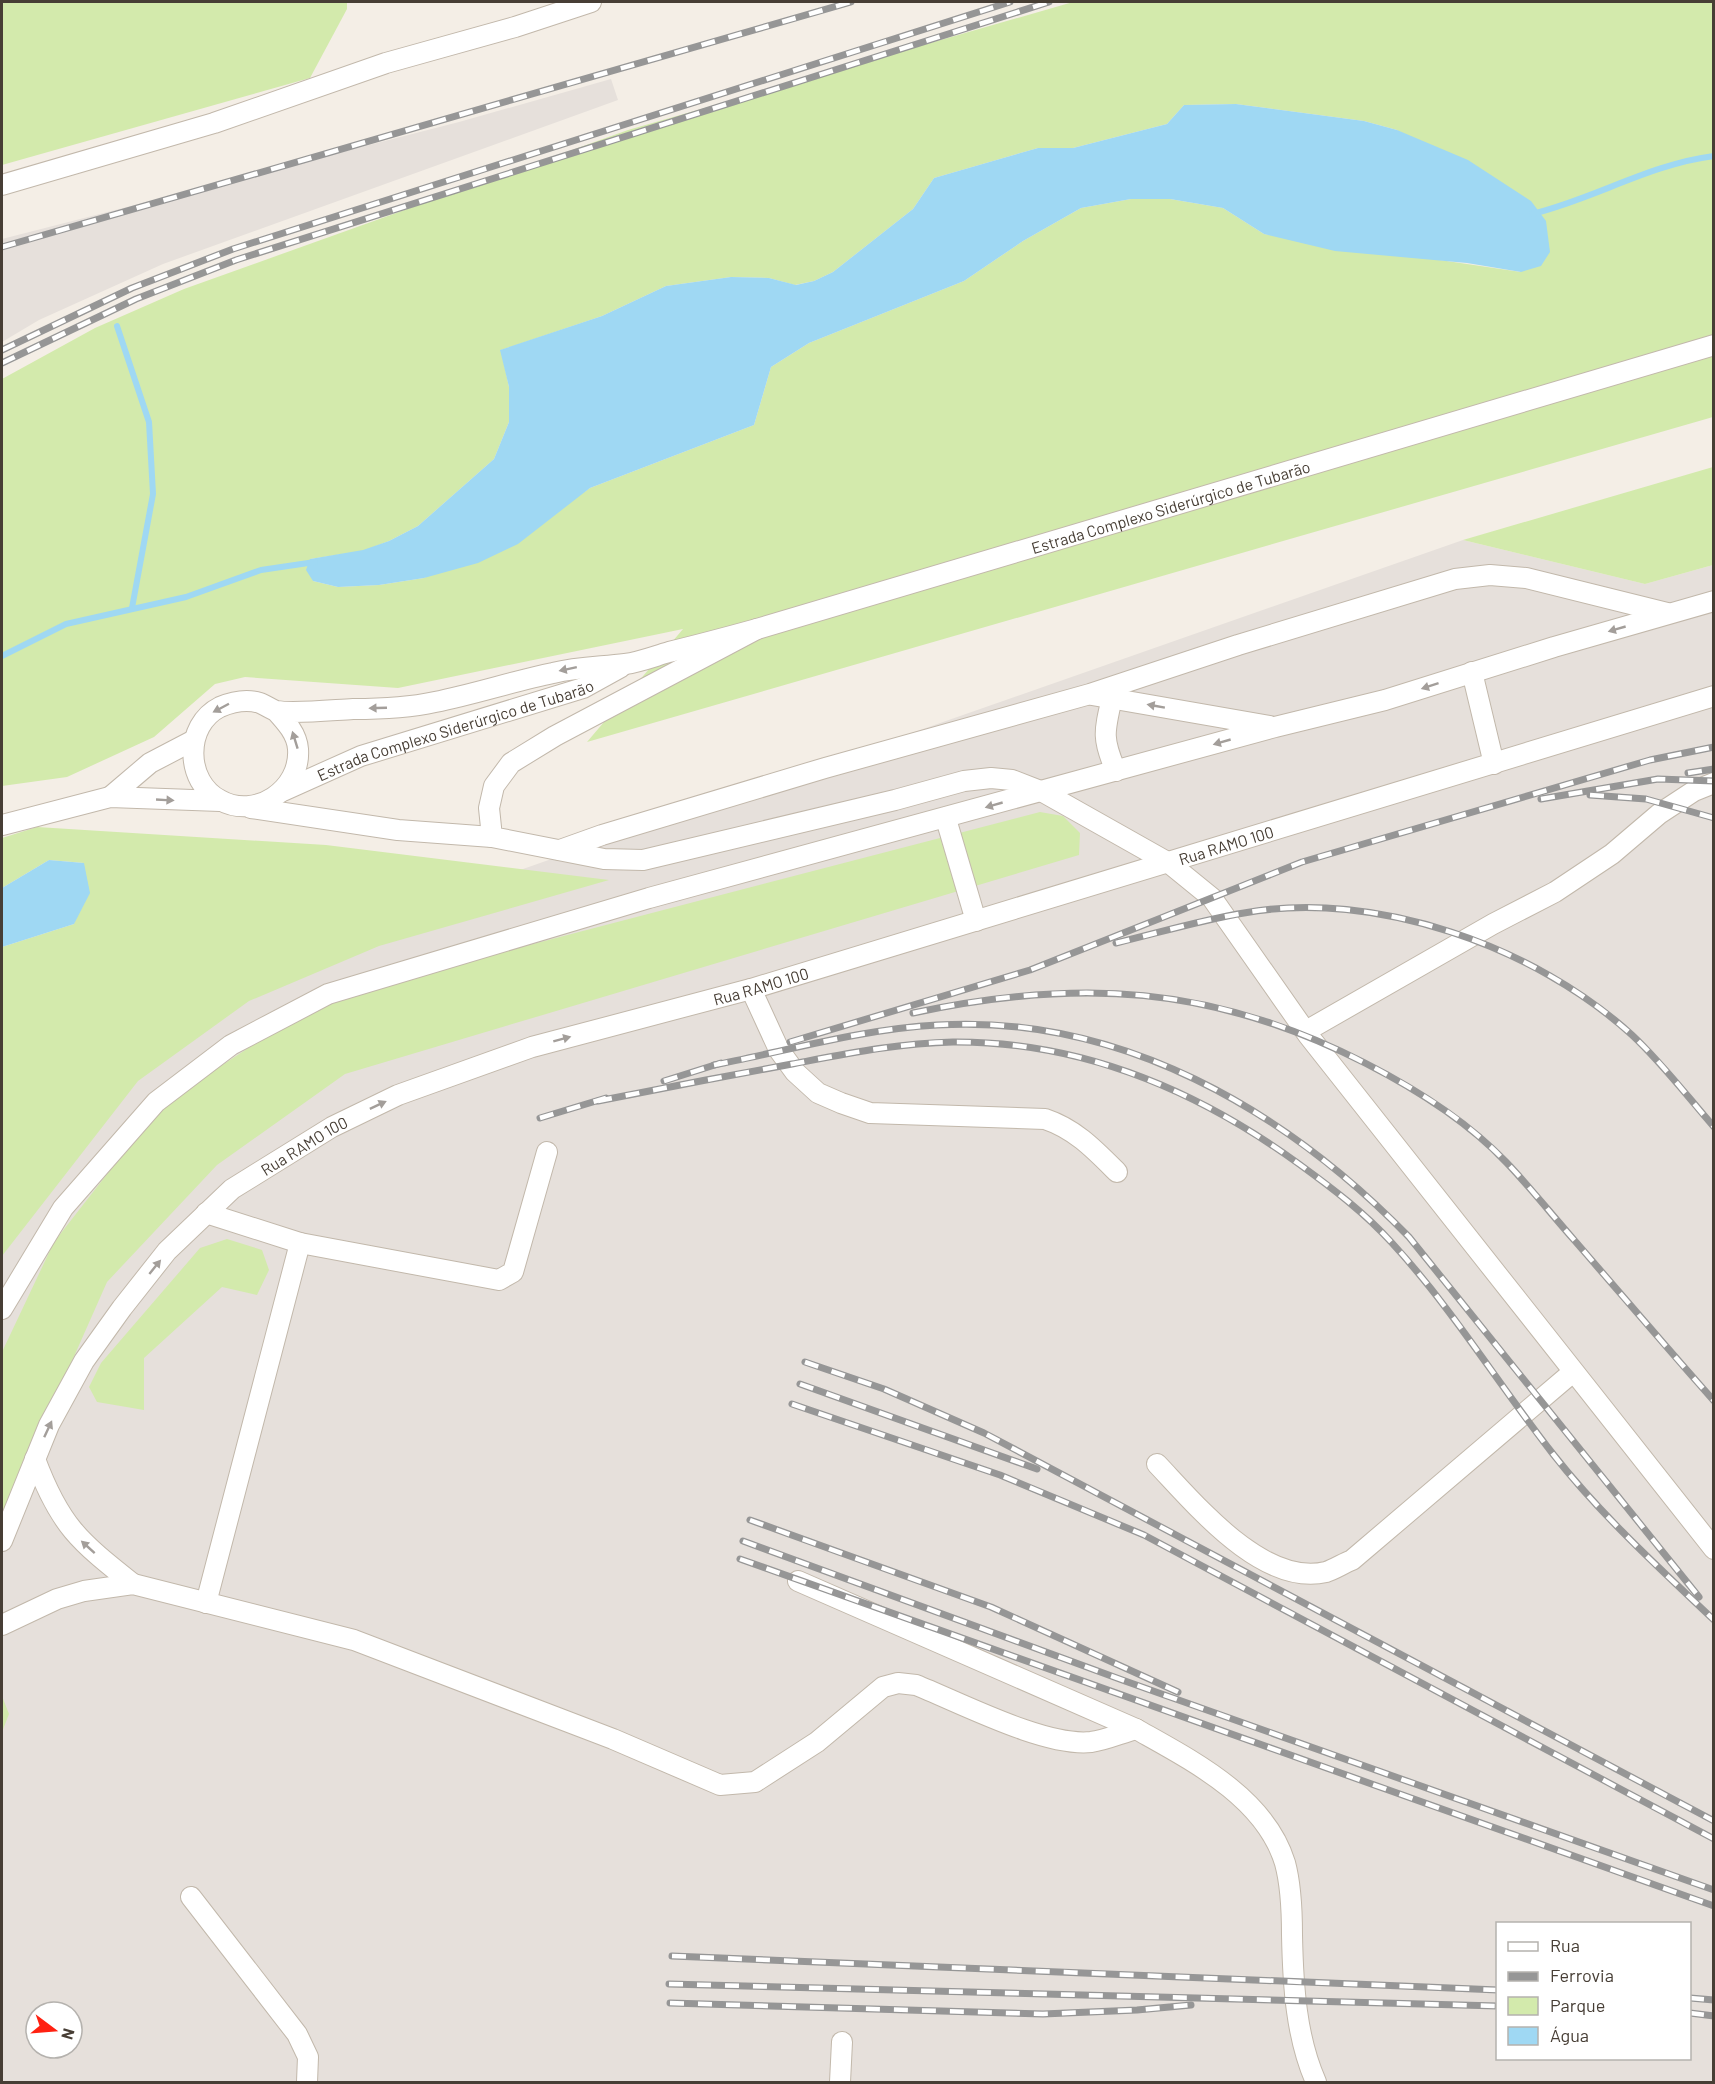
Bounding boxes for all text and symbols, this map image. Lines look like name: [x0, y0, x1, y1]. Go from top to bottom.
street label: Estrada Complexo Siderúrgico de Tubarão: [1029, 456, 1312, 557]
one-way arrow: [1608, 624, 1626, 634]
one-way arrow: [559, 665, 577, 675]
street label: Estrada Complexo Siderúrgico de Tubarão: [314, 675, 597, 784]
one-way arrow: [1421, 681, 1439, 691]
one-way arrow: [1146, 701, 1165, 710]
one-way arrow: [213, 704, 230, 713]
one-way arrow: [368, 704, 387, 713]
one-way arrow: [290, 731, 299, 749]
one-way arrow: [1213, 737, 1231, 747]
one-way arrow: [155, 796, 174, 805]
one-way arrow: [985, 801, 1003, 811]
street label: Rua RAMO 100: [1176, 821, 1276, 868]
street label: Rua RAMO 100: [711, 963, 811, 1008]
one-way arrow: [553, 1034, 571, 1043]
one-way arrow: [370, 1100, 387, 1109]
street label: Rua RAMO 100: [257, 1112, 350, 1179]
one-way arrow: [148, 1259, 161, 1275]
one-way arrow: [43, 1421, 52, 1438]
one-way arrow: [80, 1540, 95, 1554]
legend: [1496, 1922, 1691, 2060]
text: Rua: [1550, 1934, 1580, 1956]
text: Ferrovia: [1550, 1964, 1614, 1986]
text: Parque: [1550, 1994, 1605, 2016]
north arrow: [24, 2000, 84, 2060]
text: Água: [1550, 2024, 1589, 2046]
text: N: [58, 2027, 79, 2042]

